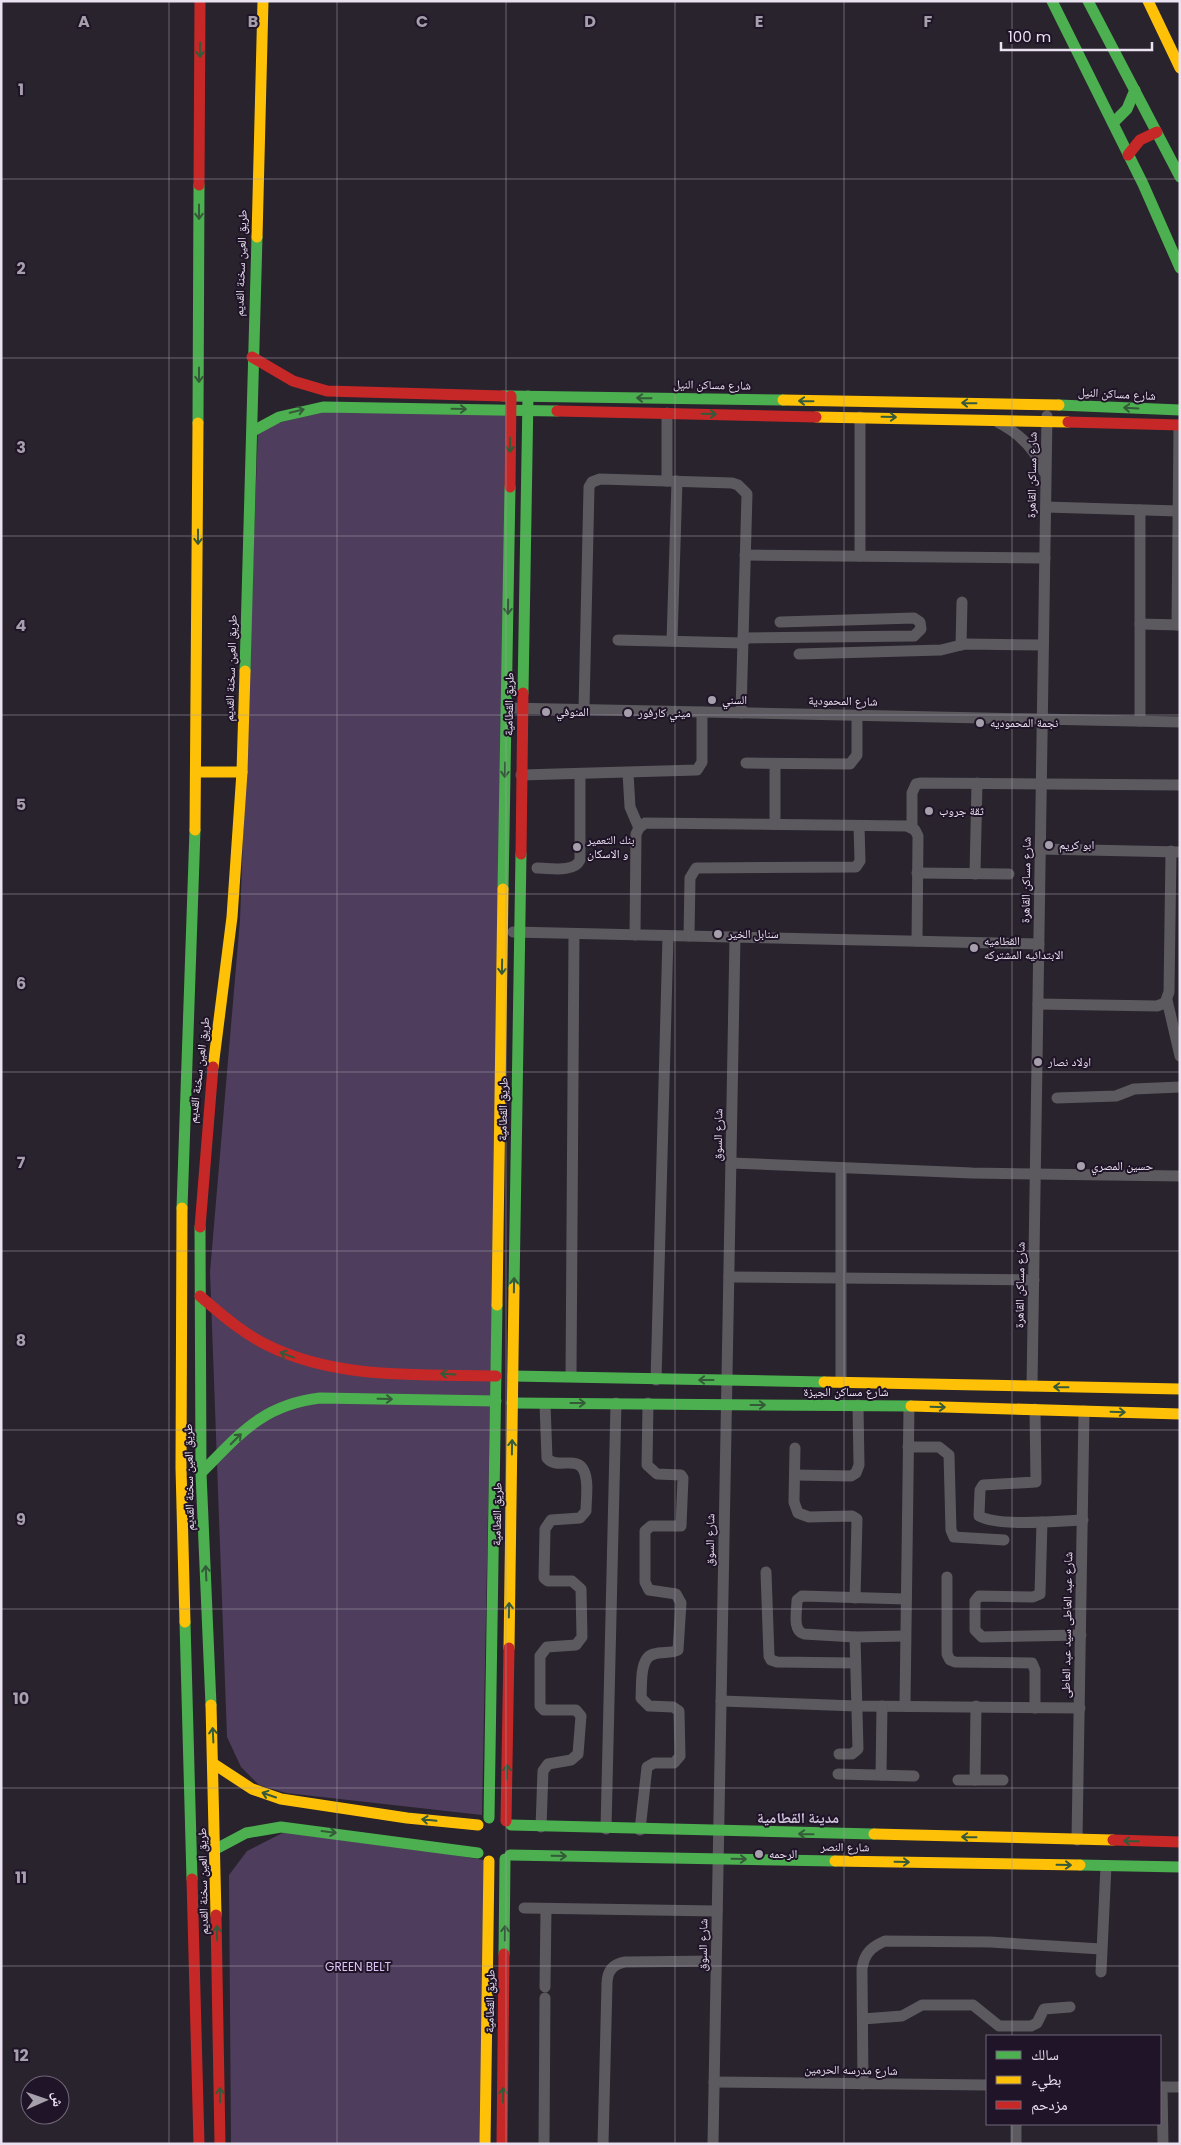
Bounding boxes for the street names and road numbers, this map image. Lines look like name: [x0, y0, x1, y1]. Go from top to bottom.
street label: طريق العين سخنة القديم: [230, 209, 251, 317]
street label: شارع مساكن النيل: [673, 375, 751, 394]
street label: شارع مساكن النيل: [1078, 383, 1157, 404]
street label: شارع مساكن القاهرة: [1022, 431, 1041, 518]
street label: طريق العين سخنة القديم: [220, 614, 241, 722]
street label: طريق القطامية: [499, 672, 518, 736]
street label: شارع المحمودية: [808, 691, 878, 710]
street label: شارع مساكن القاهرة: [1016, 836, 1035, 923]
street label: طريق العين سخنة القديم: [184, 1016, 213, 1124]
street label: طريق القطامية: [493, 1077, 512, 1141]
street label: شارع السوق: [709, 1108, 726, 1162]
street label: شارع مساكن القاهرة: [1010, 1241, 1029, 1328]
street label: شارع مساكن الجيزة: [803, 1383, 889, 1400]
street label: طريق العين سخنة القديم: [179, 1423, 198, 1531]
street label: طريق القطامية: [487, 1482, 506, 1546]
street label: شارع السوق: [701, 1513, 718, 1567]
street label: شارع عبد العاطى سيد عبد العاطى: [1057, 1552, 1076, 1698]
street label: طريق العين سخنة القديم: [193, 1827, 212, 1935]
street label: شارع النصر: [819, 1838, 870, 1855]
street label: شارع السوق: [694, 1918, 711, 1972]
street label: طريق القطامية: [480, 1969, 499, 2033]
street label: شارع مدرسه الحرمين: [804, 2060, 898, 2079]

